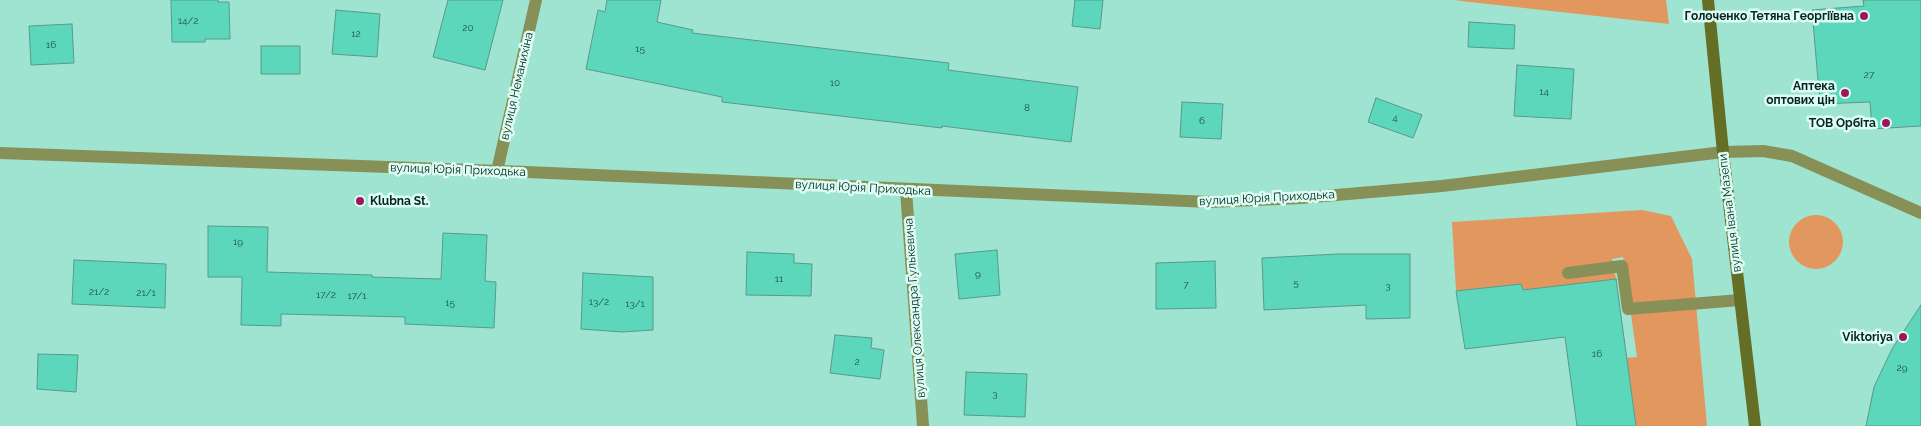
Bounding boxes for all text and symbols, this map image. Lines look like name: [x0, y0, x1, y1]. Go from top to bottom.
place label: Голоченко Тетяна Георгіївна: [1684, 9, 1854, 23]
marker: Голоченко Тетяна Георгіївна: [1858, 10, 1870, 22]
house number: 14/2: [178, 15, 198, 27]
house number: 20: [462, 22, 474, 34]
house number: 12: [351, 28, 361, 40]
street label: вулиця Неманихіна: [498, 31, 536, 141]
house number: 16: [46, 39, 56, 51]
house number: 15: [635, 43, 645, 55]
house number: 27: [1864, 69, 1874, 81]
house number: 10: [830, 77, 840, 89]
place label: Аптека оптових цін: [1766, 79, 1835, 107]
house number: 14: [1539, 86, 1549, 98]
marker: Аптека оптових цін: [1839, 87, 1851, 99]
house number: 8: [1024, 102, 1030, 114]
house number: 4: [1392, 112, 1398, 124]
house number: 6: [1199, 115, 1205, 127]
place label: ТОВ Орбіта: [1809, 116, 1876, 130]
marker: ТОВ Орбіта: [1880, 117, 1892, 129]
street label: вулиця Івана Мазепи: [1716, 153, 1744, 273]
street label: вулиця Юрія Приходька: [390, 160, 526, 180]
street label: вулиця Юрія Приходька: [795, 177, 931, 199]
street label: вулиця Юрія Приходька: [1199, 187, 1335, 209]
place label: Klubna St.: [370, 194, 428, 208]
marker: Klubna St.: [354, 195, 366, 207]
street label: вулиця Олександра Гулькевича: [902, 217, 928, 399]
house number: 19: [233, 236, 243, 248]
house number: 9: [975, 268, 981, 280]
house number: 11: [775, 273, 783, 285]
house number: 5: [1293, 277, 1299, 289]
house number: 7: [1183, 279, 1189, 291]
house number: 3: [1385, 280, 1391, 292]
house number: 21/2: [89, 286, 109, 298]
house number: 21/1: [136, 287, 156, 299]
house number: 17/2: [316, 289, 336, 301]
house number: 17/1: [347, 290, 367, 302]
house number: 13/2: [589, 296, 609, 308]
house number: 15: [445, 297, 455, 309]
house number: 13/1: [625, 298, 645, 310]
place label: Viktoriya: [1842, 330, 1893, 344]
marker: Viktoriya: [1897, 331, 1909, 343]
house number: 16: [1592, 348, 1602, 360]
house number: 2: [854, 356, 860, 368]
house number: 29: [1896, 362, 1908, 374]
house number: 3: [992, 388, 998, 400]

